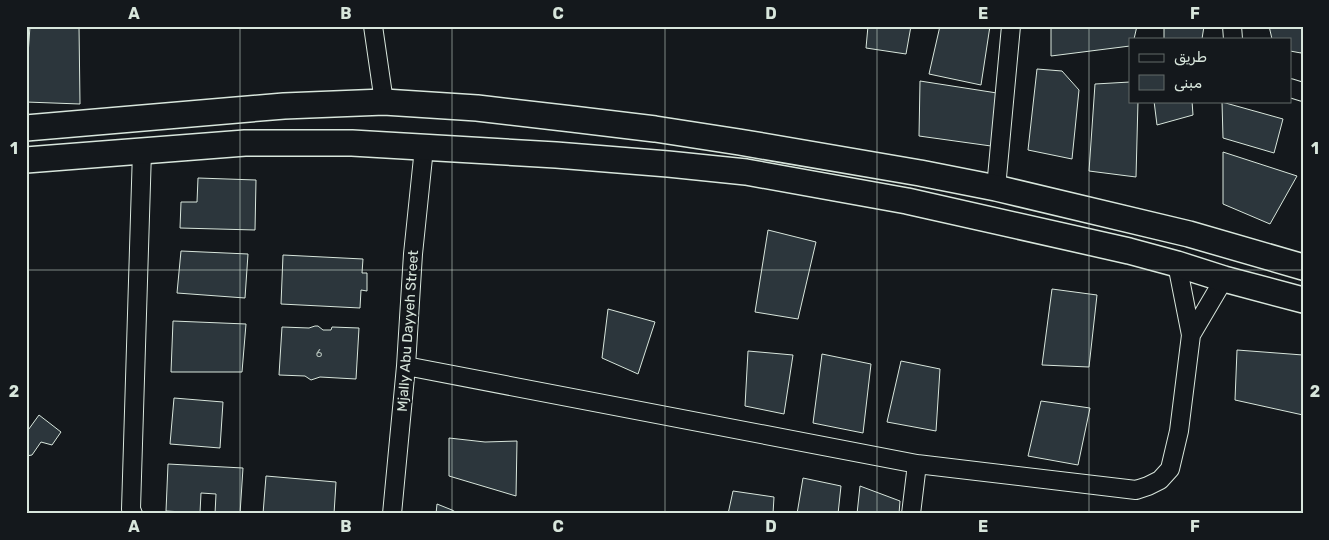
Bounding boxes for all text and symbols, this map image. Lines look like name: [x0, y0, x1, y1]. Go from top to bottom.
text: A: [128, 4, 140, 23]
text: B: [340, 4, 352, 23]
text: C: [552, 4, 564, 23]
text: D: [765, 4, 777, 23]
text: E: [978, 4, 988, 23]
text: F: [1190, 4, 1200, 23]
legend: [1129, 38, 1292, 102]
text: طريق: [1174, 48, 1207, 66]
text: مبنى: [1174, 74, 1202, 92]
text: 1: [10, 139, 18, 158]
text: 1: [1311, 139, 1319, 158]
street label: Mjally Abu Dayyeh Street: [394, 249, 422, 412]
house number: 6: [316, 347, 323, 360]
text: 2: [9, 382, 19, 401]
text: 2: [1310, 382, 1320, 401]
text: A: [128, 517, 140, 536]
text: B: [340, 517, 352, 536]
text: C: [552, 517, 564, 536]
text: D: [765, 517, 777, 536]
text: E: [978, 517, 988, 536]
text: F: [1190, 517, 1200, 536]

